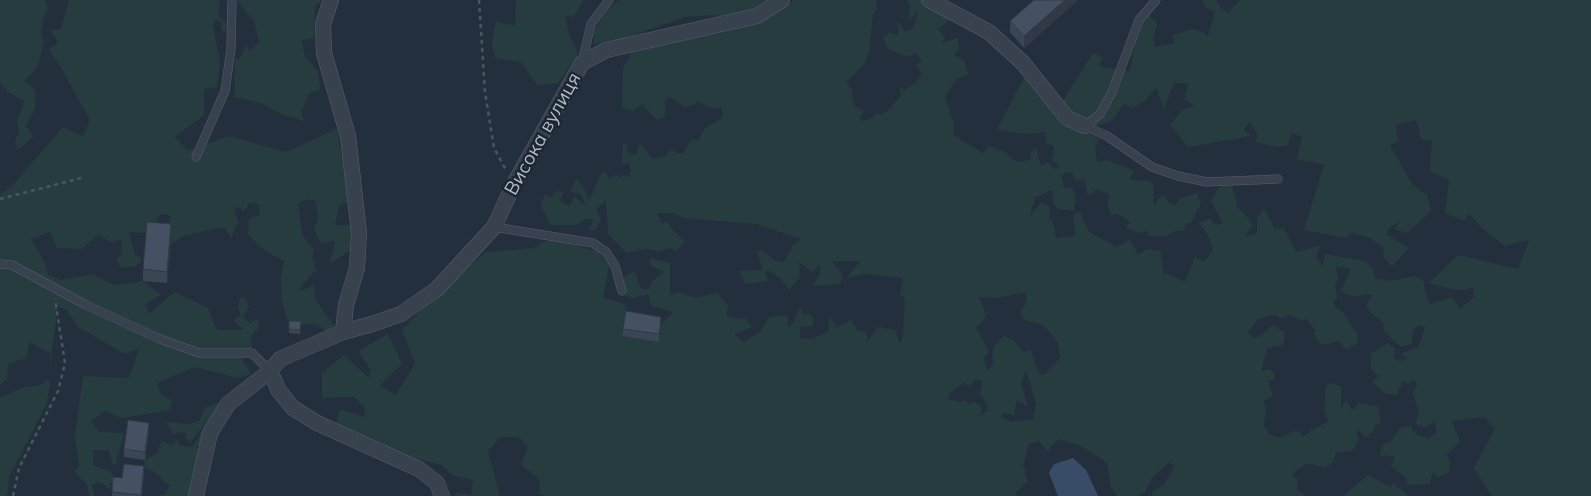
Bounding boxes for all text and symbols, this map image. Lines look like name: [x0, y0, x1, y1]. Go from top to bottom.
street label: Висока вулиця: [500, 69, 586, 199]

